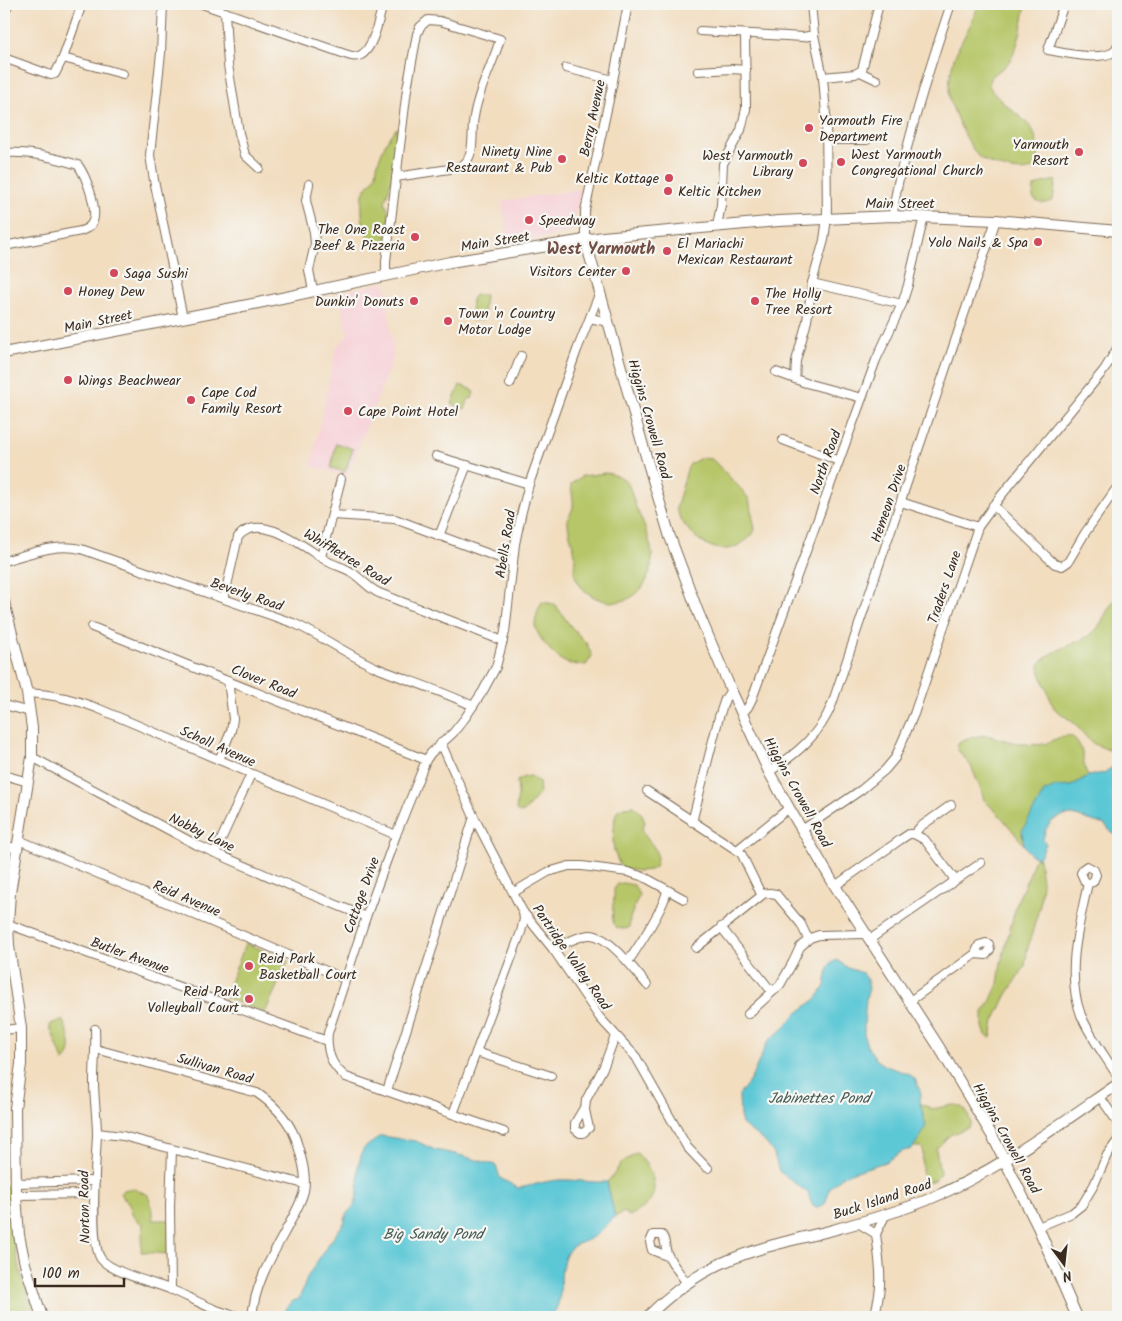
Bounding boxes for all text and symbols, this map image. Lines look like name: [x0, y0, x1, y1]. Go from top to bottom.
street label: Berry Avenue: [574, 77, 612, 159]
place label: Yarmouth Fire Department: [819, 110, 903, 148]
marker: Yarmouth Fire Department: [803, 122, 815, 134]
place label: Yarmouth Resort: [1013, 134, 1070, 172]
place label: Ninety Nine Restaurant & Pub: [446, 141, 553, 179]
place label: West Yarmouth Congregational Church: [851, 144, 983, 182]
place label: West Yarmouth Library: [702, 145, 793, 183]
marker: Yarmouth Resort: [1073, 146, 1085, 158]
marker: Ninety Nine Restaurant & Pub: [556, 153, 568, 165]
marker: West Yarmouth Congregational Church: [835, 156, 847, 168]
marker: West Yarmouth Library: [797, 157, 809, 169]
place label: Keltic Kottage: [575, 168, 660, 190]
marker: Keltic Kottage: [663, 172, 675, 184]
place label: Keltic Kitchen: [678, 181, 761, 203]
marker: Keltic Kitchen: [662, 185, 674, 197]
street label: Main Street: [865, 193, 935, 215]
place label: Speedway: [539, 210, 596, 232]
marker: Speedway: [523, 214, 535, 226]
place label: The One Roast Beef & Pizzeria: [313, 219, 406, 257]
street label: Main Street: [459, 226, 532, 258]
marker: The One Roast Beef & Pizzeria: [409, 231, 421, 243]
place label: Yolo Nails & Spa: [928, 232, 1028, 254]
place label: El Mariachi Mexican Restaurant: [677, 233, 793, 271]
marker: Yolo Nails & Spa: [1032, 236, 1044, 248]
district label: West Yarmouth: [547, 237, 655, 262]
marker: El Mariachi Mexican Restaurant: [661, 245, 673, 257]
place label: Visitors Center: [529, 261, 617, 283]
place label: Saga Sushi: [124, 263, 188, 285]
marker: Visitors Center: [620, 265, 632, 277]
marker: Saga Sushi: [108, 267, 120, 279]
place label: Honey Dew: [78, 281, 145, 303]
place label: The Holly Tree Resort: [765, 283, 833, 321]
marker: Honey Dew: [62, 285, 74, 297]
place label: Dunkin' Donuts: [315, 291, 404, 313]
marker: Dunkin' Donuts: [408, 295, 420, 307]
marker: The Holly Tree Resort: [749, 295, 761, 307]
place label: Town 'n Country Motor Lodge: [458, 303, 555, 341]
street label: Main Street: [62, 304, 135, 340]
marker: Town 'n Country Motor Lodge: [442, 315, 454, 327]
street label: Higgins Crowell Road: [621, 357, 677, 483]
place label: Wings Beachwear: [78, 370, 182, 392]
marker: Wings Beachwear: [62, 374, 74, 386]
place label: Cape Cod Family Resort: [201, 382, 282, 420]
marker: Cape Cod Family Resort: [185, 394, 197, 406]
place label: Cape Point Hotel: [358, 401, 459, 423]
marker: Cape Point Hotel: [342, 405, 354, 417]
street label: North Road: [804, 426, 848, 498]
street label: Hemeon Drive: [865, 460, 913, 546]
street label: Abells Road: [490, 508, 522, 580]
street label: Whiffletree Road: [299, 523, 395, 593]
street label: Traders Lane: [922, 547, 968, 627]
street label: Beverly Road: [207, 572, 287, 618]
street label: Clover Road: [228, 659, 301, 705]
street label: Scholl Avenue: [176, 720, 260, 774]
street label: Higgins Crowell Road: [757, 733, 837, 853]
street label: Nobby Lane: [165, 808, 239, 859]
street label: Cottage Drive: [338, 853, 386, 937]
street label: Reid Avenue: [149, 875, 225, 923]
street label: Partridge Valley Road: [526, 900, 617, 1016]
street label: Butler Avenue: [87, 932, 173, 981]
place label: Reid Park Basketball Court: [259, 948, 357, 986]
marker: Reid Park Basketball Court: [243, 960, 255, 972]
place label: Reid Park Volleyball Court: [148, 981, 240, 1019]
marker: Reid Park Volleyball Court: [243, 993, 255, 1005]
street label: Sullivan Road: [174, 1048, 256, 1091]
street label: Higgins Crowell Road: [966, 1079, 1046, 1199]
water label: Jabinettes Pond: [768, 1087, 873, 1111]
street label: Norton Road: [73, 1169, 97, 1244]
street label: Buck Island Road: [830, 1173, 935, 1226]
water label: Big Sandy Pond: [383, 1223, 487, 1247]
north arrow: [1040, 1238, 1090, 1288]
scale bar: [35, 1256, 124, 1288]
text: 100 m: [42, 1262, 80, 1286]
text: N: [1060, 1264, 1074, 1287]

